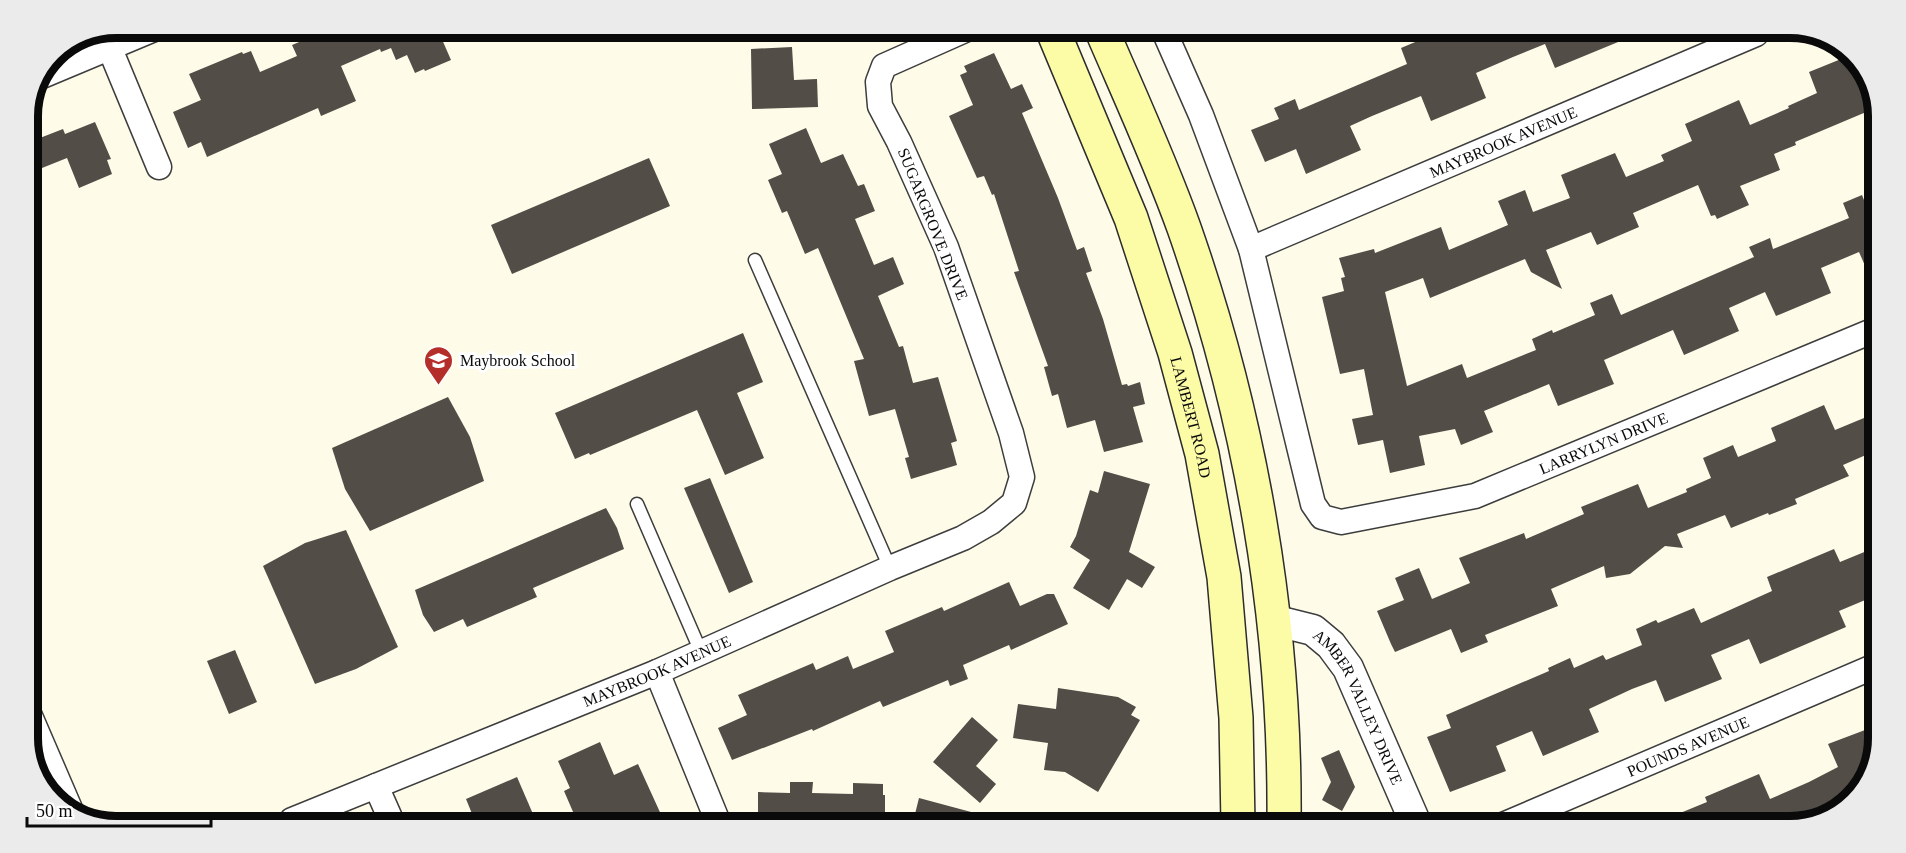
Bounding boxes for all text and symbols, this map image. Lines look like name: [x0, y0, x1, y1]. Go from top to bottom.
street label: MAYBROOK AVENUE: [1427, 103, 1579, 181]
street label: SUGARGROVE DRIVE: [895, 146, 971, 302]
school or university icon: Maybrook School: [423, 344, 455, 386]
place label: Maybrook School: [460, 352, 576, 370]
street label: LAMBERT ROAD: [1168, 355, 1215, 479]
street label: LARRYLYN DRIVE: [1536, 409, 1670, 477]
street label: AMBER VALLEY DRIVE: [1310, 626, 1406, 787]
street label: MAYBROOK AVENUE: [580, 632, 733, 710]
street label: POUNDS AVENUE: [1624, 713, 1751, 780]
scale bar: [27, 790, 212, 828]
text: 50 m: [36, 801, 73, 821]

